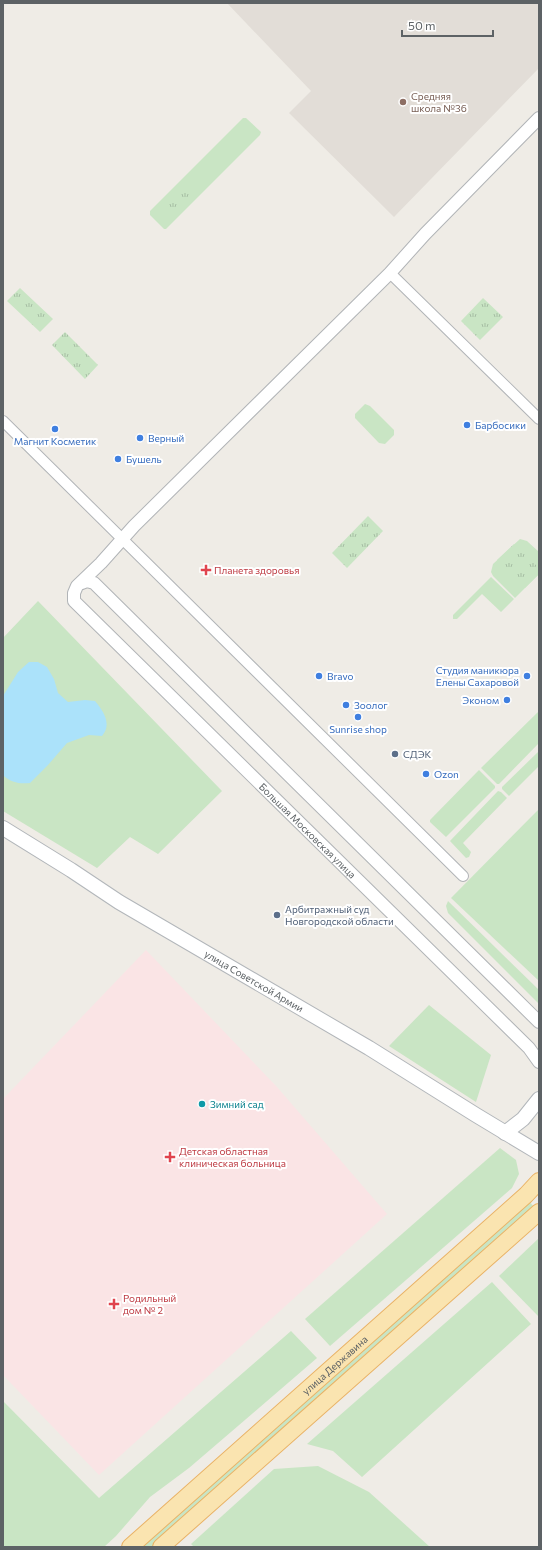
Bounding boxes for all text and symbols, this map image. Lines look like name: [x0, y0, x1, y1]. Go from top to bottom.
scale bar: [402, 12, 493, 38]
text: 50 m: [408, 18, 436, 32]
place label: Средняя школа №36: [411, 90, 467, 114]
marker: Средняя школа №36: [398, 97, 408, 107]
place label: Барбосики: [475, 419, 526, 431]
marker: Барбосики: [462, 420, 472, 430]
marker: Магнит Косметик: [50, 424, 60, 434]
place label: Верный: [148, 432, 184, 444]
marker: Верный: [135, 433, 145, 443]
place label: Магнит Косметик: [14, 435, 97, 447]
place label: Бушель: [126, 453, 162, 465]
marker: Бушель: [113, 454, 123, 464]
place label: Планета здоровья: [214, 564, 299, 576]
marker: Планета здоровья: [201, 565, 211, 575]
place label: Студия маникюра Елены Сахаровой: [436, 664, 519, 688]
place label: Bravo: [327, 670, 353, 682]
marker: Bravo: [314, 671, 324, 681]
marker: Студия маникюра Елены Сахаровой: [522, 671, 532, 681]
place label: Эконом: [462, 694, 499, 706]
marker: Эконом: [502, 695, 512, 705]
place label: Зоолог: [354, 699, 388, 711]
marker: Зоолог: [341, 700, 351, 710]
marker: Sunrise shop: [353, 712, 363, 722]
place label: Sunrise shop: [329, 723, 387, 735]
place label: СДЭК: [403, 748, 432, 760]
marker: СДЭК: [390, 749, 400, 759]
place label: Ozon: [434, 768, 459, 780]
marker: Ozon: [421, 769, 431, 779]
street label: Большая Московская улица: [257, 780, 359, 881]
place label: Арбитражный суд Новгородской области: [285, 903, 394, 927]
marker: Арбитражный суд Новгородской области: [272, 910, 282, 920]
street label: улица Советской Армии: [202, 947, 306, 1014]
place label: Зимний сад: [210, 1098, 264, 1110]
marker: Зимний сад: [197, 1099, 207, 1109]
place label: Детская областная клиническая больница: [179, 1145, 286, 1169]
marker: Детская областная клиническая больница: [164, 1151, 176, 1163]
place label: Родильный дом № 2: [123, 1292, 176, 1316]
marker: Родильный дом № 2: [108, 1298, 120, 1310]
street label: улица Державина: [300, 1333, 370, 1397]

